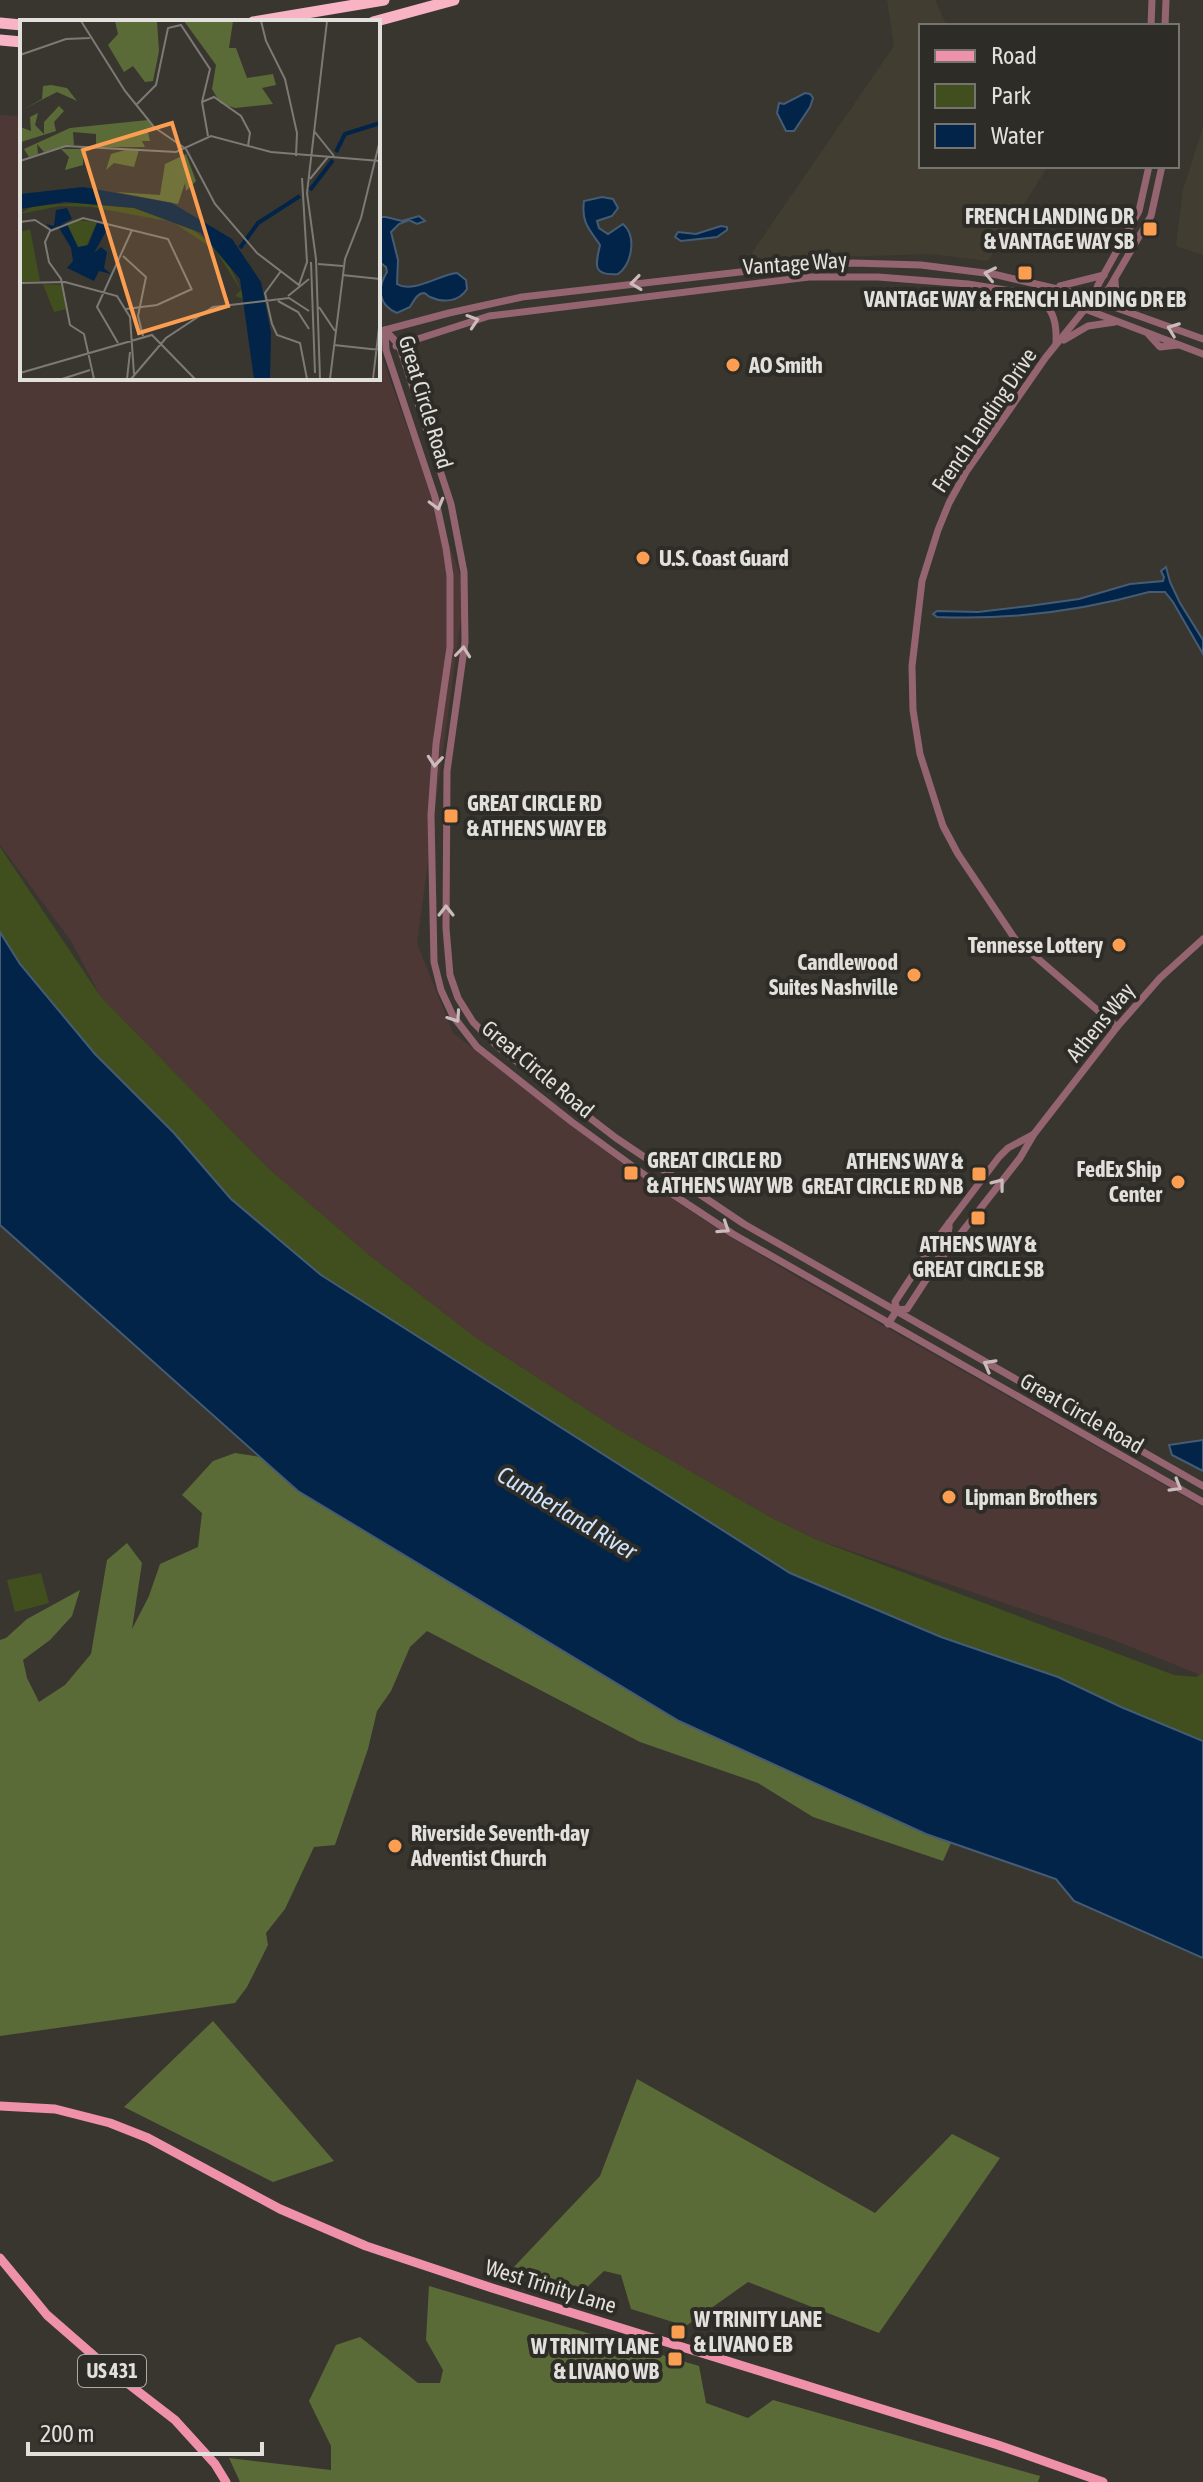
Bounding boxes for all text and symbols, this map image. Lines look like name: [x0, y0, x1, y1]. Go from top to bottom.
inset map: [20, 20, 380, 380]
legend: [919, 24, 1179, 168]
text: Road: [991, 42, 1037, 69]
text: Park: [991, 82, 1032, 109]
text: Water: [991, 122, 1044, 149]
place label: FRENCH LANDING DR & VANTAGE WAY SB: [965, 203, 1135, 254]
marker: FRENCH LANDING DR & VANTAGE WAY SB: [1141, 220, 1159, 238]
street label: Vantage Way: [742, 246, 848, 280]
marker: VANTAGE WAY & FRENCH LANDING DR EB: [1016, 264, 1034, 282]
one-way arrow: [984, 266, 997, 283]
one-way arrow: [629, 275, 642, 292]
place label: VANTAGE WAY & FRENCH LANDING DR EB: [863, 286, 1187, 312]
one-way arrow: [466, 314, 479, 330]
one-way arrow: [1167, 322, 1181, 339]
street label: Great Circle Road: [393, 332, 459, 472]
street label: French Landing Drive: [926, 343, 1042, 497]
place label: AO Smith: [748, 352, 823, 378]
marker: AO Smith: [724, 356, 742, 374]
one-way arrow: [427, 496, 444, 510]
place label: U.S. Coast Guard: [659, 545, 789, 571]
marker: U.S. Coast Guard: [634, 549, 652, 567]
one-way arrow: [455, 645, 472, 658]
one-way arrow: [426, 755, 443, 768]
place label: GREAT CIRCLE RD & ATHENS WAY EB: [467, 790, 607, 841]
marker: GREAT CIRCLE RD & ATHENS WAY EB: [442, 807, 460, 825]
one-way arrow: [437, 904, 455, 917]
place label: Tennesse Lottery: [968, 932, 1103, 958]
marker: Tennesse Lottery: [1110, 936, 1128, 954]
place label: Candlewood Suites Nashville: [769, 949, 898, 1000]
marker: Candlewood Suites Nashville: [905, 966, 923, 984]
street label: Athens Way: [1060, 977, 1140, 1067]
one-way arrow: [445, 1008, 460, 1022]
street label: Great Circle Road: [477, 1015, 599, 1123]
place label: GREAT CIRCLE RD & ATHENS WAY WB: [647, 1147, 793, 1198]
place label: ATHENS WAY & GREAT CIRCLE RD NB: [802, 1148, 964, 1199]
place label: FedEx Ship Center: [1077, 1156, 1163, 1207]
marker: GREAT CIRCLE RD & ATHENS WAY WB: [622, 1164, 640, 1182]
marker: ATHENS WAY & GREAT CIRCLE RD NB: [970, 1165, 988, 1183]
marker: FedEx Ship Center: [1169, 1173, 1187, 1191]
one-way arrow: [990, 1178, 1004, 1193]
marker: ATHENS WAY & GREAT CIRCLE SB: [969, 1209, 987, 1227]
one-way arrow: [715, 1218, 729, 1233]
place label: ATHENS WAY & GREAT CIRCLE SB: [912, 1231, 1044, 1282]
one-way arrow: [983, 1359, 997, 1374]
street label: Great Circle Road: [1016, 1367, 1148, 1459]
water label: Cumberland River: [493, 1460, 643, 1565]
one-way arrow: [1167, 1476, 1181, 1492]
place label: Lipman Brothers: [965, 1484, 1097, 1510]
marker: Lipman Brothers: [940, 1488, 958, 1506]
place label: Riverside Seventh-day Adventist Church: [410, 1820, 589, 1871]
marker: Riverside Seventh-day Adventist Church: [386, 1837, 404, 1855]
street label: West Trinity Lane: [482, 2254, 620, 2318]
place label: W TRINITY LANE & LIVANO EB: [693, 2306, 823, 2357]
marker: W TRINITY LANE & LIVANO EB: [669, 2323, 687, 2341]
place label: W TRINITY LANE & LIVANO WB: [530, 2333, 660, 2384]
marker: W TRINITY LANE & LIVANO WB: [666, 2350, 684, 2368]
road number: US 431: [78, 2355, 146, 2387]
scale bar: [28, 2406, 262, 2456]
text: 200 m: [40, 2420, 94, 2447]

